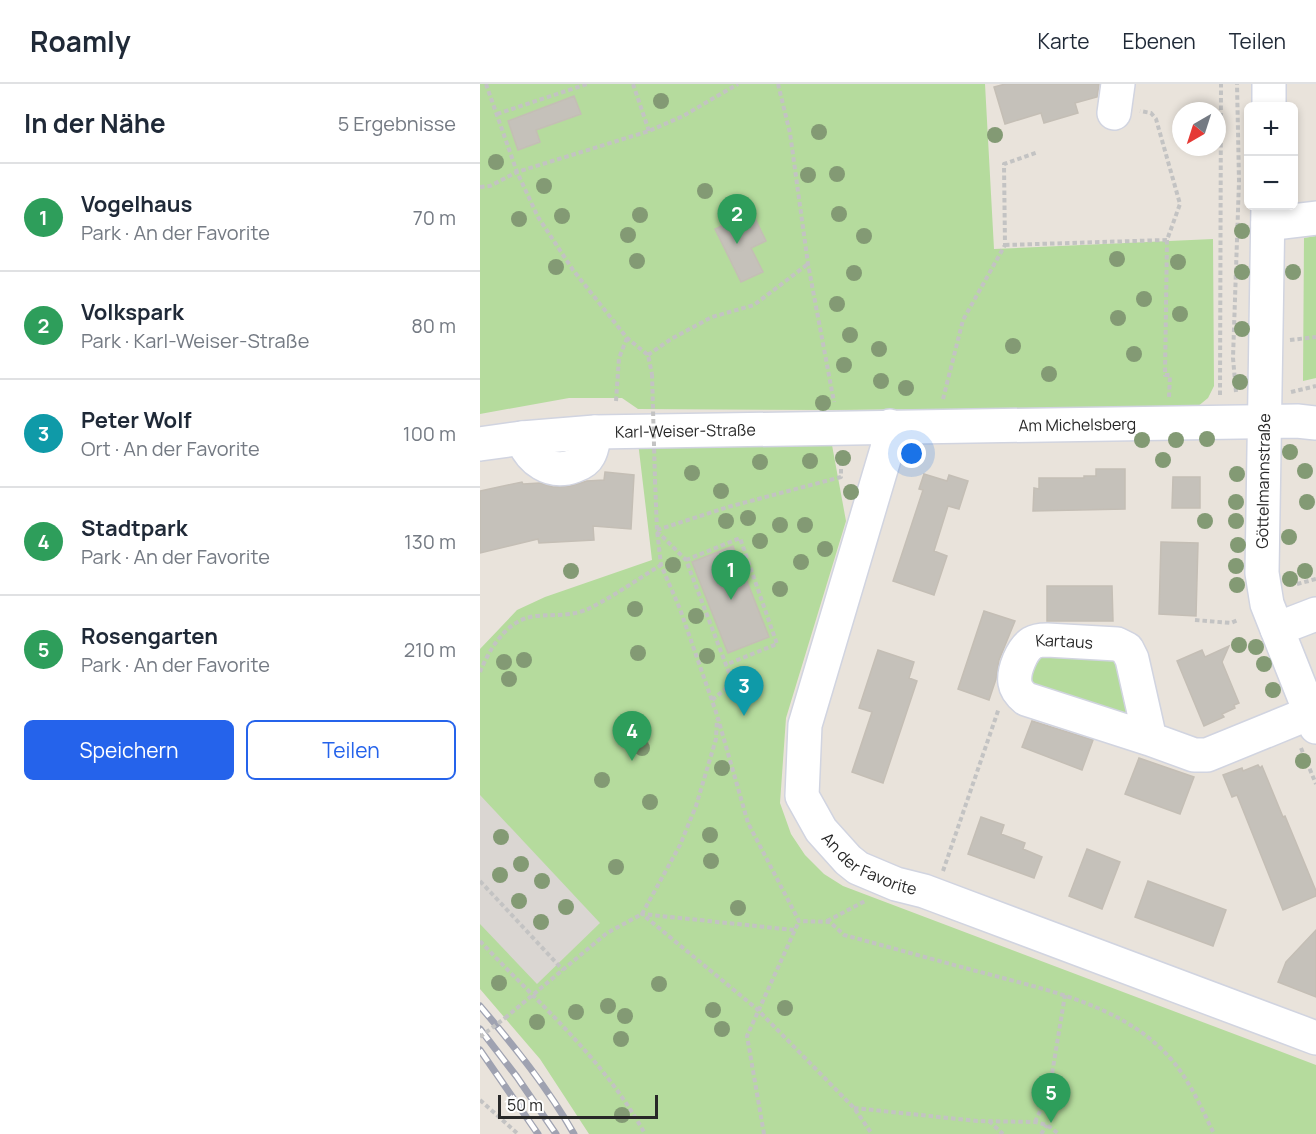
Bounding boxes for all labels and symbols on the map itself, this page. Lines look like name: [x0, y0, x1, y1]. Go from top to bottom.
north arrow: [1172, 102, 1226, 156]
pin: 2: [718, 194, 756, 244]
street label: Am Michelsberg: [1018, 413, 1136, 436]
street label: Göttelmannstraße: [1251, 413, 1275, 549]
street label: Karl-Weiser-Straße: [615, 418, 756, 443]
your location: [897, 439, 926, 468]
pin: 1: [712, 550, 750, 600]
street label: Kartaus: [1034, 629, 1093, 654]
pin: 3: [724, 666, 764, 716]
pin: 4: [612, 712, 652, 761]
street label: An der Favorite: [817, 827, 919, 900]
pin: 5: [1032, 1074, 1070, 1123]
scale bar: [498, 1092, 658, 1120]

